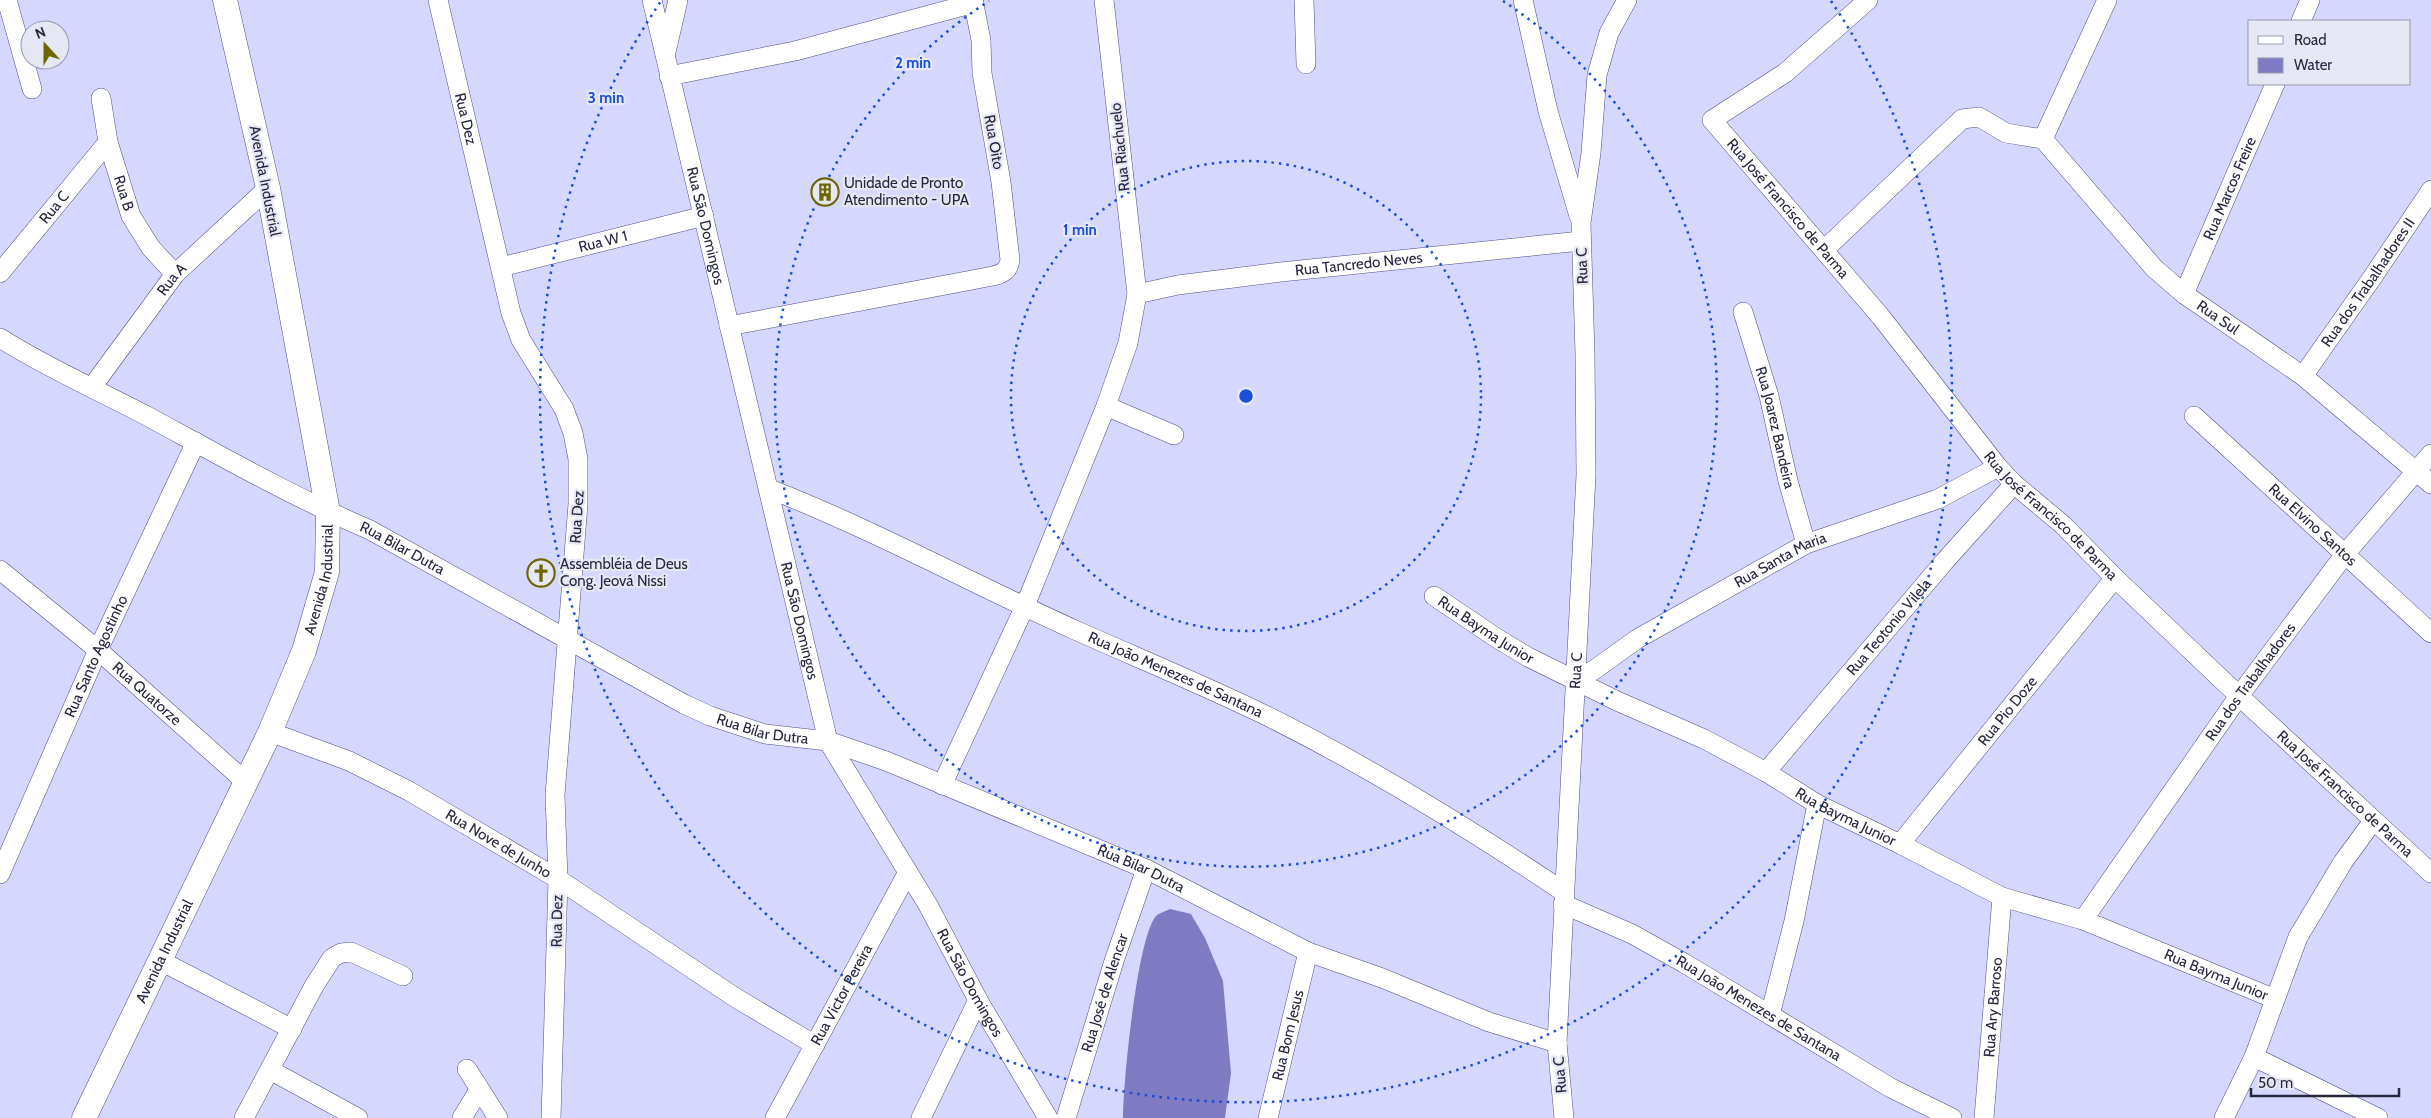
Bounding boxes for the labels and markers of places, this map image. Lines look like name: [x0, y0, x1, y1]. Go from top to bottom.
place label: Unidade de Pronto Atendimento - UPA: [844, 174, 970, 209]
building icon: Unidade de Pronto Atendimento - UPA: [810, 177, 840, 207]
centre of rings: [1237, 387, 1255, 405]
place label: Assembléia de Deus Cong. Jeová Nissi: [560, 555, 688, 590]
church icon: Assembléia de Deus Cong. Jeová Nissi: [526, 558, 556, 588]

